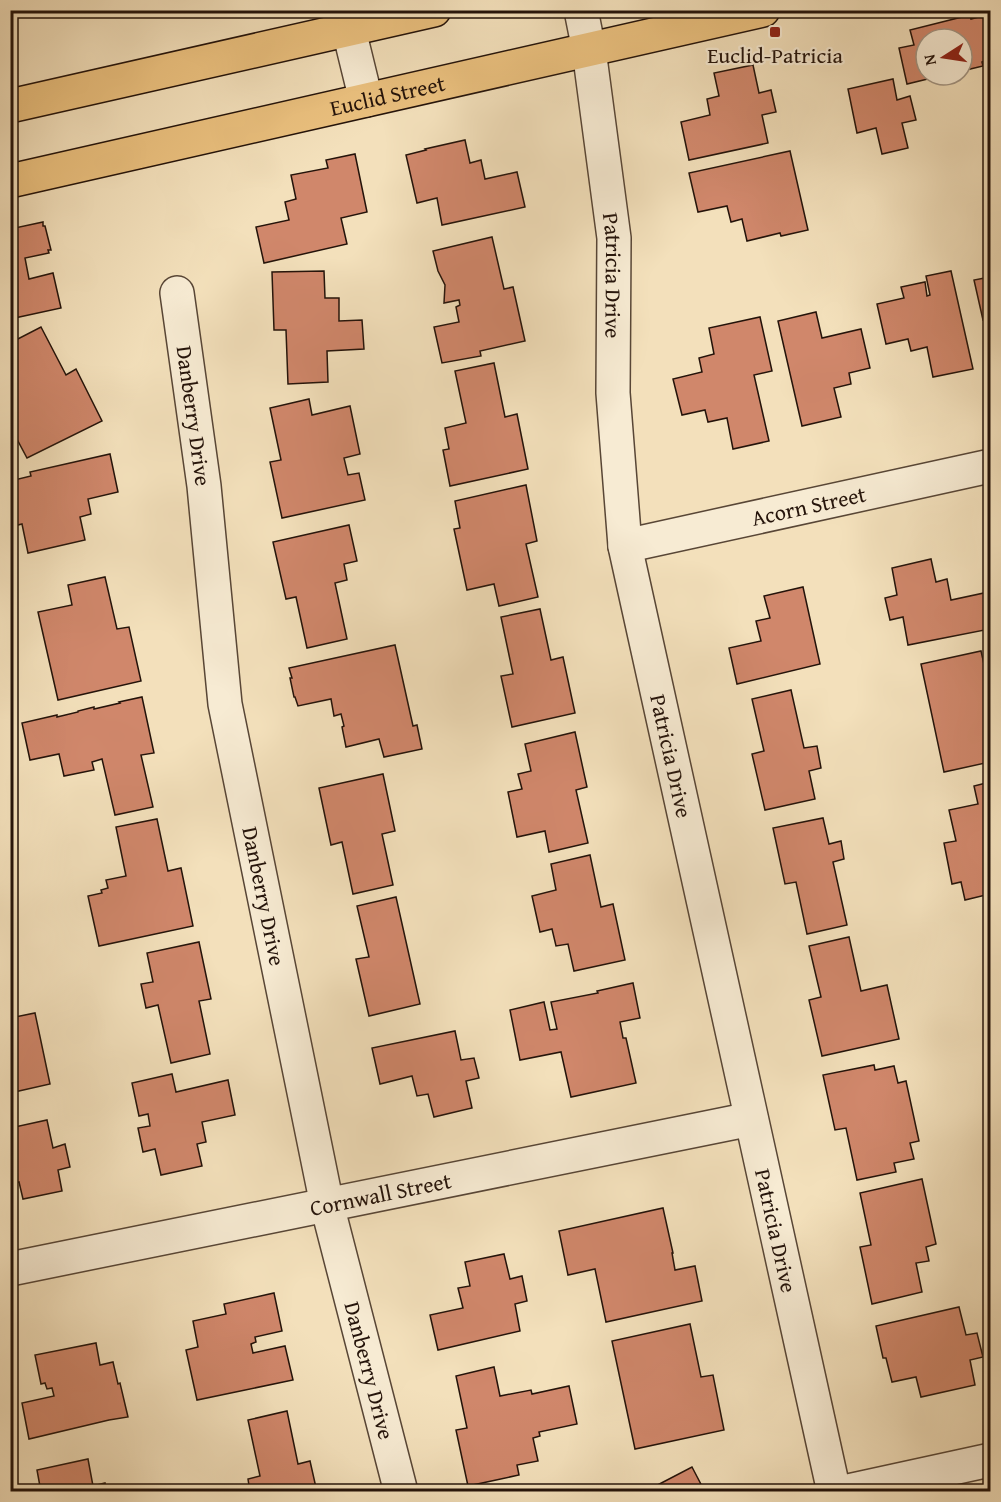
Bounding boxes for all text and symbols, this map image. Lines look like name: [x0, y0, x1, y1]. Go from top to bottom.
marker: Euclid-Patricia: [768, 25, 782, 39]
north arrow: [914, 27, 974, 87]
place label: Euclid-Patricia: [707, 39, 843, 71]
text: N: [916, 52, 942, 68]
street label: Euclid Street: [327, 67, 448, 124]
street label: Patricia Drive: [595, 211, 630, 339]
street label: Danberry Drive: [169, 344, 220, 488]
street label: Acorn Street: [748, 478, 869, 534]
street label: Patricia Drive: [642, 691, 701, 821]
street label: Danberry Drive: [234, 824, 294, 969]
street label: Cornwall Street: [307, 1164, 454, 1224]
street label: Patricia Drive: [747, 1166, 805, 1295]
street label: Danberry Drive: [337, 1298, 403, 1443]

